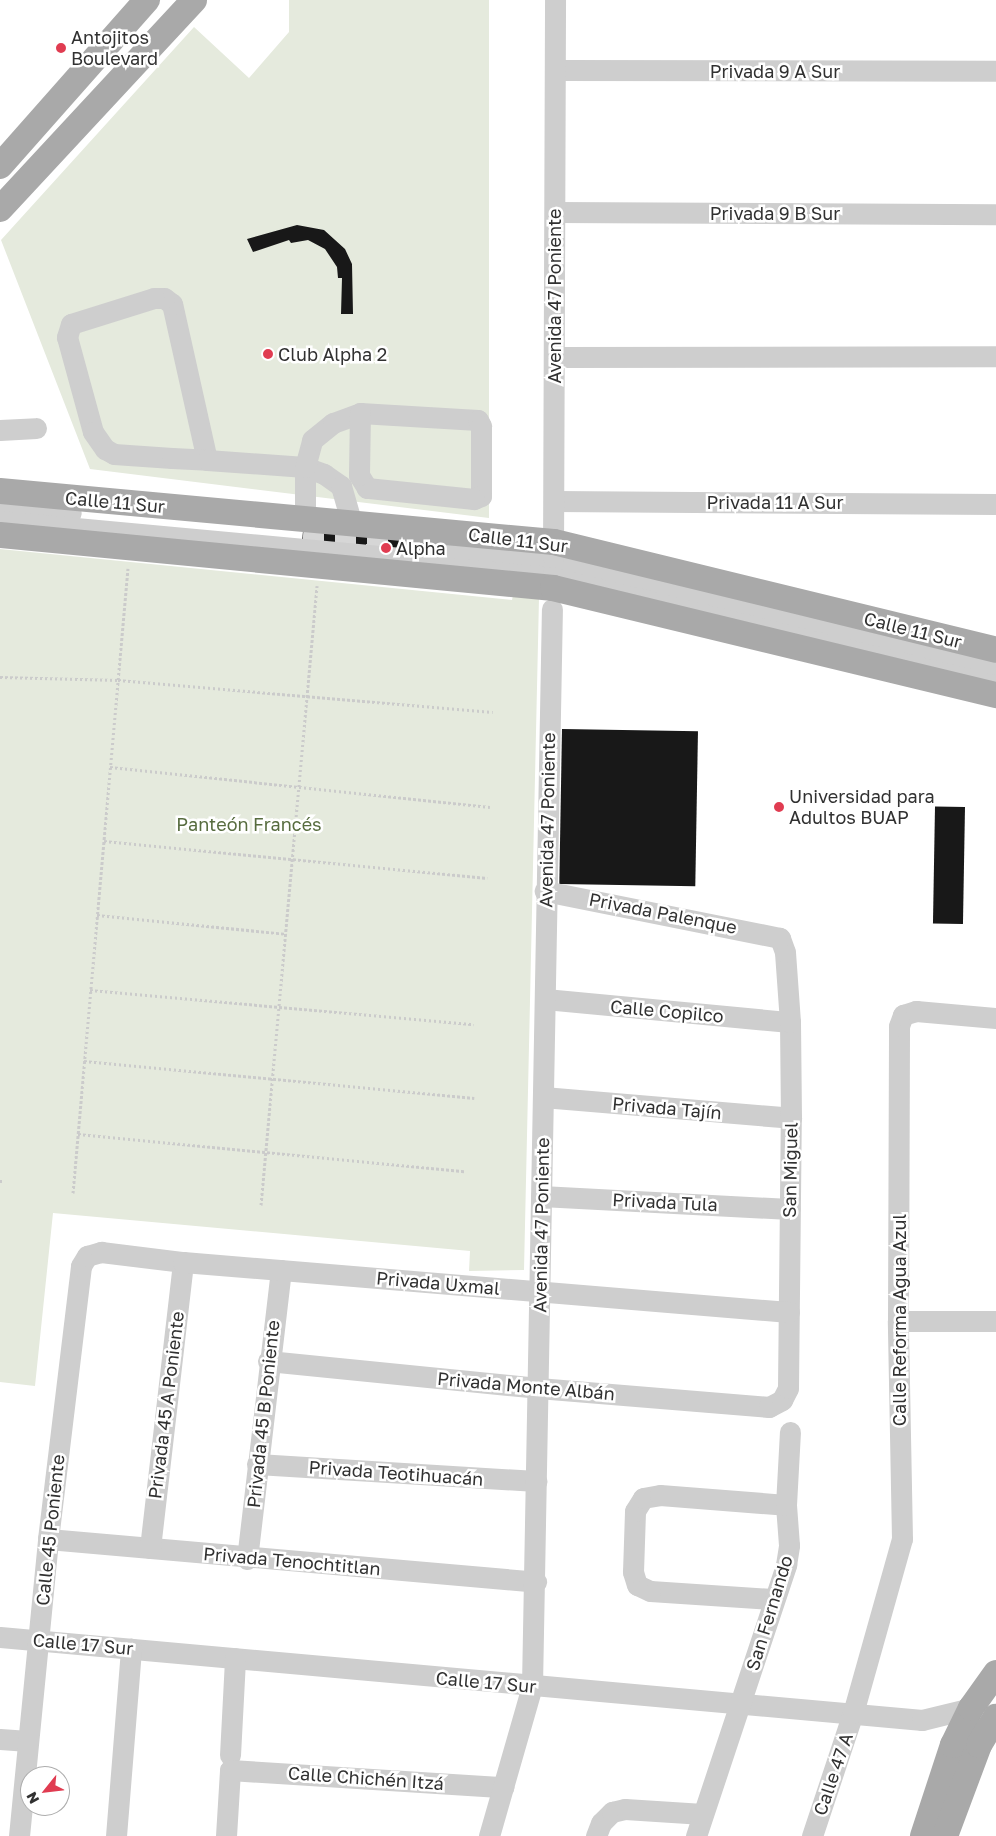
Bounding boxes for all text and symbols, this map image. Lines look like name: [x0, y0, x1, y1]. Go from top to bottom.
place label: Antojitos Boulevard: [71, 27, 158, 70]
marker: Antojitos Boulevard: [55, 42, 67, 54]
street label: Privada 9 A Sur: [710, 60, 840, 82]
street label: Privada 9 B Sur: [710, 202, 840, 224]
street label: Avenida 47 Poniente: [543, 208, 565, 384]
place label: Club Alpha 2: [278, 343, 387, 365]
marker: Club Alpha 2: [262, 348, 274, 360]
street label: Calle 11 Sur: [64, 487, 166, 517]
street label: Privada 11 A Sur: [706, 491, 844, 513]
street label: Calle 11 Sur: [467, 523, 569, 557]
place label: Alpha: [396, 537, 446, 559]
marker: Alpha: [380, 542, 392, 554]
street label: Calle 11 Sur: [862, 607, 964, 653]
street label: Avenida 47 Poniente: [535, 732, 559, 908]
place label: Universidad para Adultos BUAP: [789, 786, 935, 829]
marker: Universidad para Adultos BUAP: [773, 801, 785, 813]
park label: Panteón Francés: [176, 813, 322, 835]
street label: Privada Palenque: [587, 888, 739, 938]
street label: Calle Copilco: [609, 995, 725, 1027]
street label: Privada Tajín: [612, 1092, 722, 1124]
street label: San Miguel: [778, 1122, 802, 1218]
street label: Avenida 47 Poniente: [529, 1137, 553, 1313]
street label: Privada Tula: [612, 1188, 718, 1216]
street label: Calle Reforma Agua Azul: [888, 1214, 910, 1426]
street label: Privada Uxmal: [375, 1267, 501, 1299]
street label: Privada 45 A Poniente: [144, 1310, 188, 1500]
street label: Privada 45 B Poniente: [242, 1319, 284, 1509]
street label: Privada Monte Albán: [436, 1367, 616, 1405]
street label: Calle 45 Poniente: [31, 1453, 69, 1607]
street label: Privada Teotihuacán: [308, 1456, 484, 1490]
street label: Privada Tenochtitlan: [202, 1542, 382, 1580]
street label: San Fernando: [741, 1553, 797, 1673]
street label: Calle 17 Sur: [32, 1629, 134, 1659]
street label: Calle 17 Sur: [435, 1667, 537, 1697]
street label: Calle 47 A: [809, 1730, 857, 1818]
street label: Calle Chichén Itzá: [287, 1762, 445, 1794]
north arrow: [20, 1766, 70, 1816]
text: N: [22, 1789, 42, 1807]

